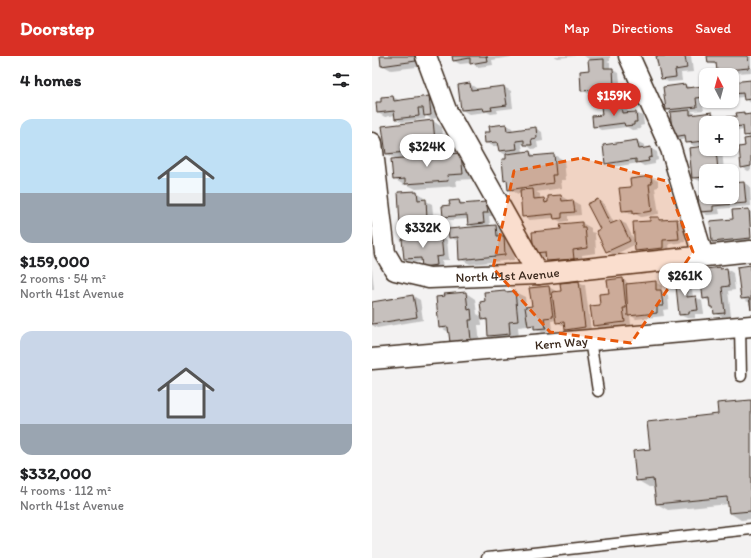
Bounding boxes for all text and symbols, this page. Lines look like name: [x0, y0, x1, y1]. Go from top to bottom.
text: Doorstep: [20, 17, 94, 40]
text: Map: [564, 20, 590, 37]
text: Directions: [612, 20, 673, 37]
text: Saved: [695, 20, 731, 37]
north arrow: [699, 68, 739, 108]
map controls: [699, 68, 739, 204]
icon: filters: [330, 69, 352, 91]
text: 4 homes: [20, 70, 81, 90]
pin: $159K: [586, 83, 642, 117]
text: $159K: [597, 88, 631, 103]
button: +: [699, 116, 739, 156]
pin: $324K: [399, 134, 455, 168]
text: $324K: [409, 139, 445, 154]
icon: home: [150, 145, 222, 217]
button: −: [699, 164, 739, 204]
pin: $332K: [395, 215, 451, 249]
text: $332K: [405, 220, 441, 235]
text: $159,000: [20, 251, 90, 271]
pin: $261K: [657, 263, 713, 297]
street label: North 41st Avenue: [455, 265, 560, 285]
text: $261K: [668, 268, 702, 283]
text: 2 rooms · 54 m²: [20, 271, 106, 286]
text: North 41st Avenue: [20, 286, 124, 301]
street label: Kern Way: [534, 333, 588, 353]
icon: home: [150, 357, 222, 429]
text: $332,000: [20, 463, 92, 483]
text: 4 rooms · 112 m²: [20, 483, 111, 498]
text: North 41st Avenue: [20, 498, 124, 513]

